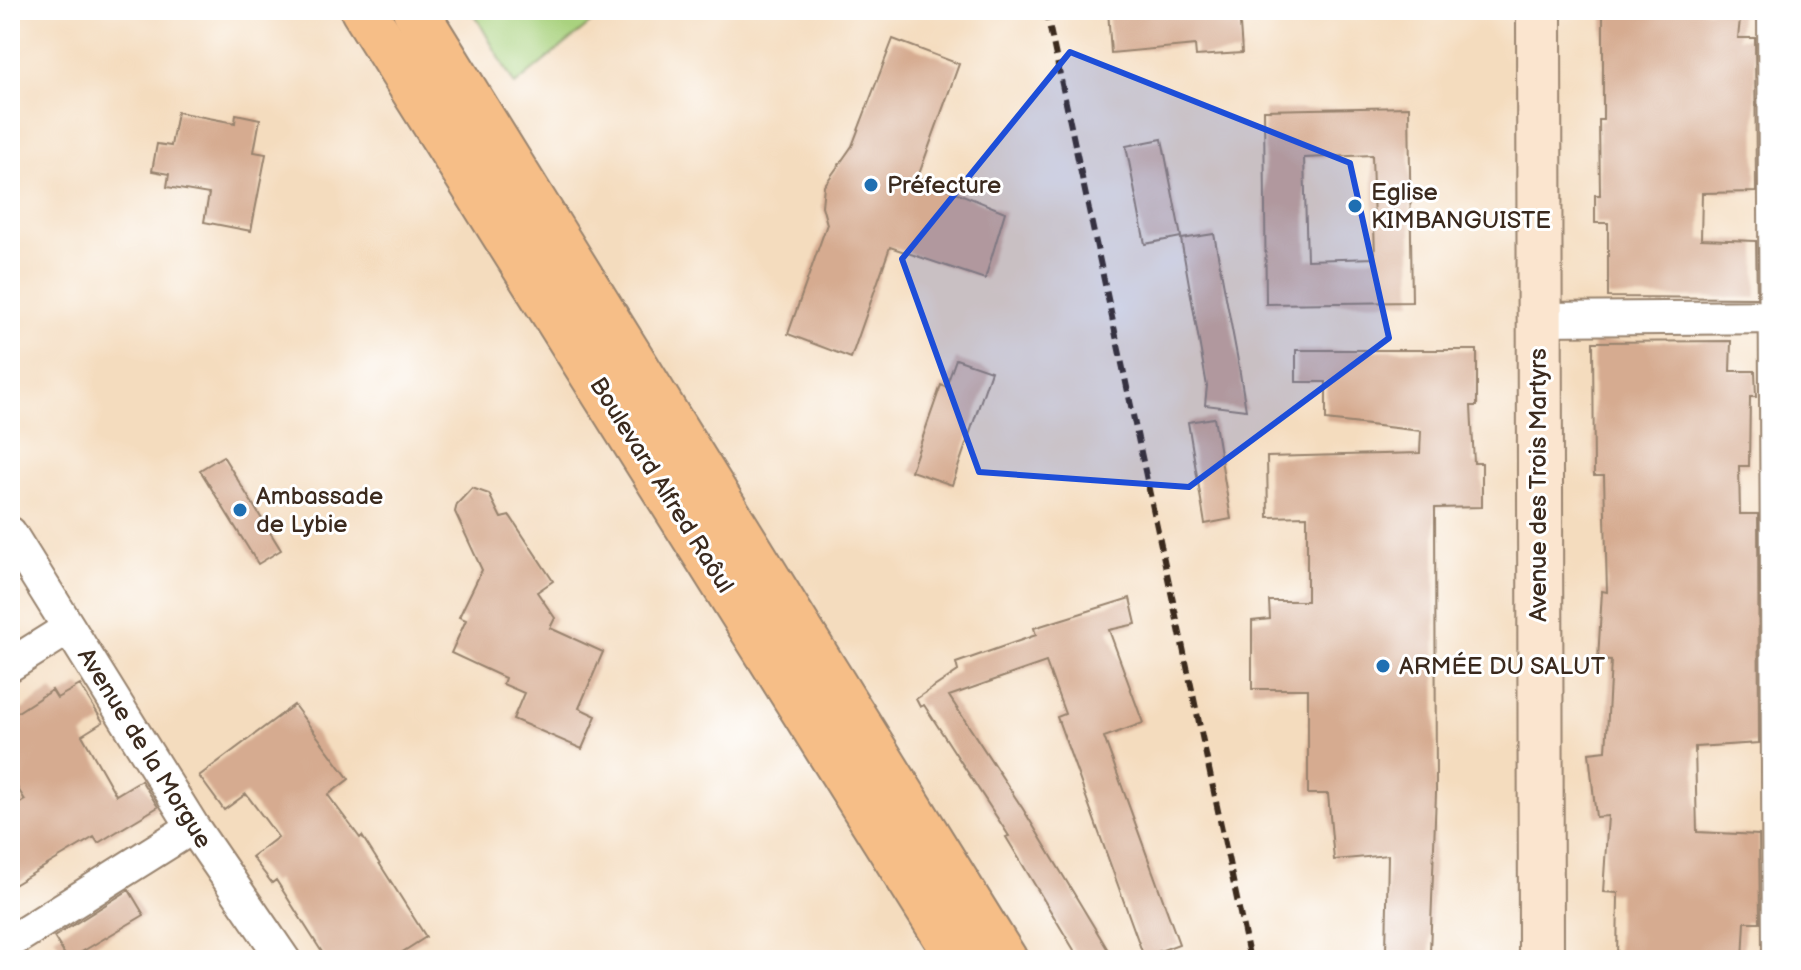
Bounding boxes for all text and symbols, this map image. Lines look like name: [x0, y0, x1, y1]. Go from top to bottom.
place label: Préfecture: [887, 171, 1001, 200]
marker: Préfecture: [862, 176, 880, 194]
place label: Eglise KIMBANGUISTE: [1371, 178, 1551, 235]
marker: Eglise KIMBANGUISTE: [1346, 197, 1364, 215]
street label: Avenue des Trois Martyrs: [1524, 348, 1553, 622]
street label: Boulevard Alfred Raôul: [583, 372, 740, 598]
place label: Ambassade de Lybie: [256, 482, 383, 539]
marker: Ambassade de Lybie: [231, 501, 249, 519]
street label: Avenue de la Morgue: [71, 643, 218, 854]
place label: ARMÉE DU SALUT: [1399, 651, 1606, 681]
marker: ARMÉE DU SALUT: [1374, 657, 1392, 675]

